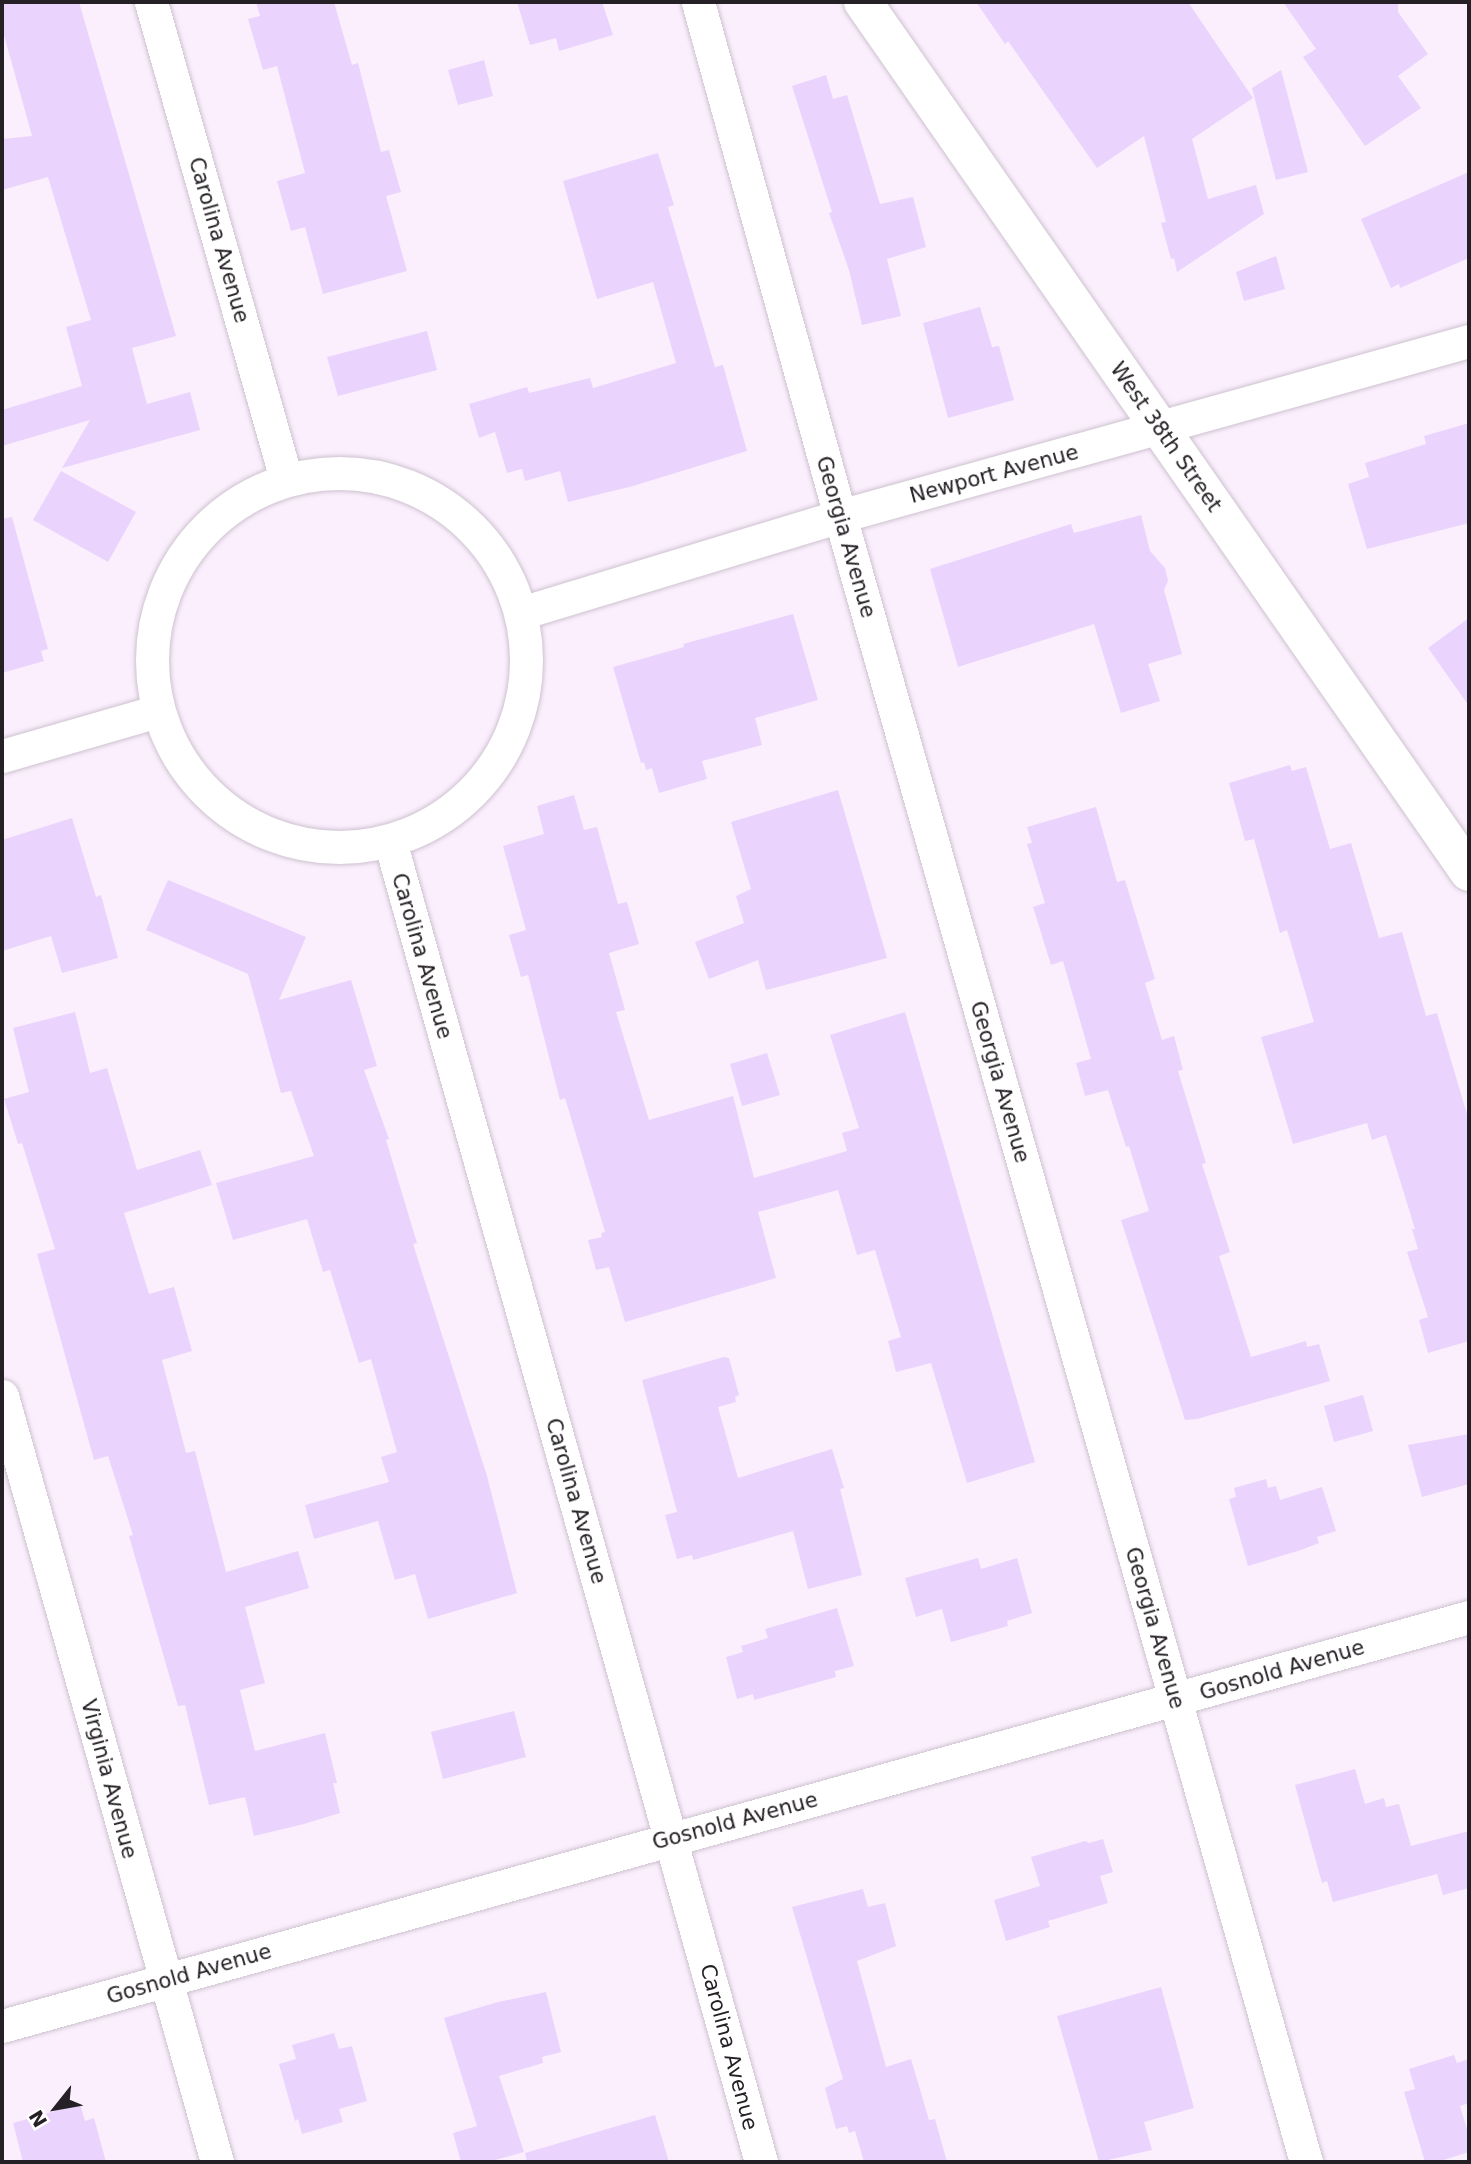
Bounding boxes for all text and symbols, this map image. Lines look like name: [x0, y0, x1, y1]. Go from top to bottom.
street label: Carolina Avenue: [183, 154, 255, 326]
street label: West 38th Street: [1105, 357, 1227, 517]
street label: Newport Avenue: [907, 439, 1081, 509]
street label: Georgia Avenue: [811, 453, 881, 621]
street label: Carolina Avenue: [386, 870, 458, 1042]
street label: Georgia Avenue: [965, 998, 1035, 1166]
street label: Carolina Avenue: [540, 1415, 612, 1587]
street label: Georgia Avenue: [1120, 1544, 1190, 1712]
street label: Gosnold Avenue: [1197, 1634, 1367, 1706]
street label: Virginia Avenue: [76, 1697, 142, 1861]
street label: Gosnold Avenue: [650, 1787, 820, 1855]
street label: Gosnold Avenue: [104, 1938, 274, 2010]
street label: Carolina Avenue: [695, 1961, 763, 2133]
north arrow: [21, 2073, 91, 2143]
text: N: [24, 2106, 52, 2131]

